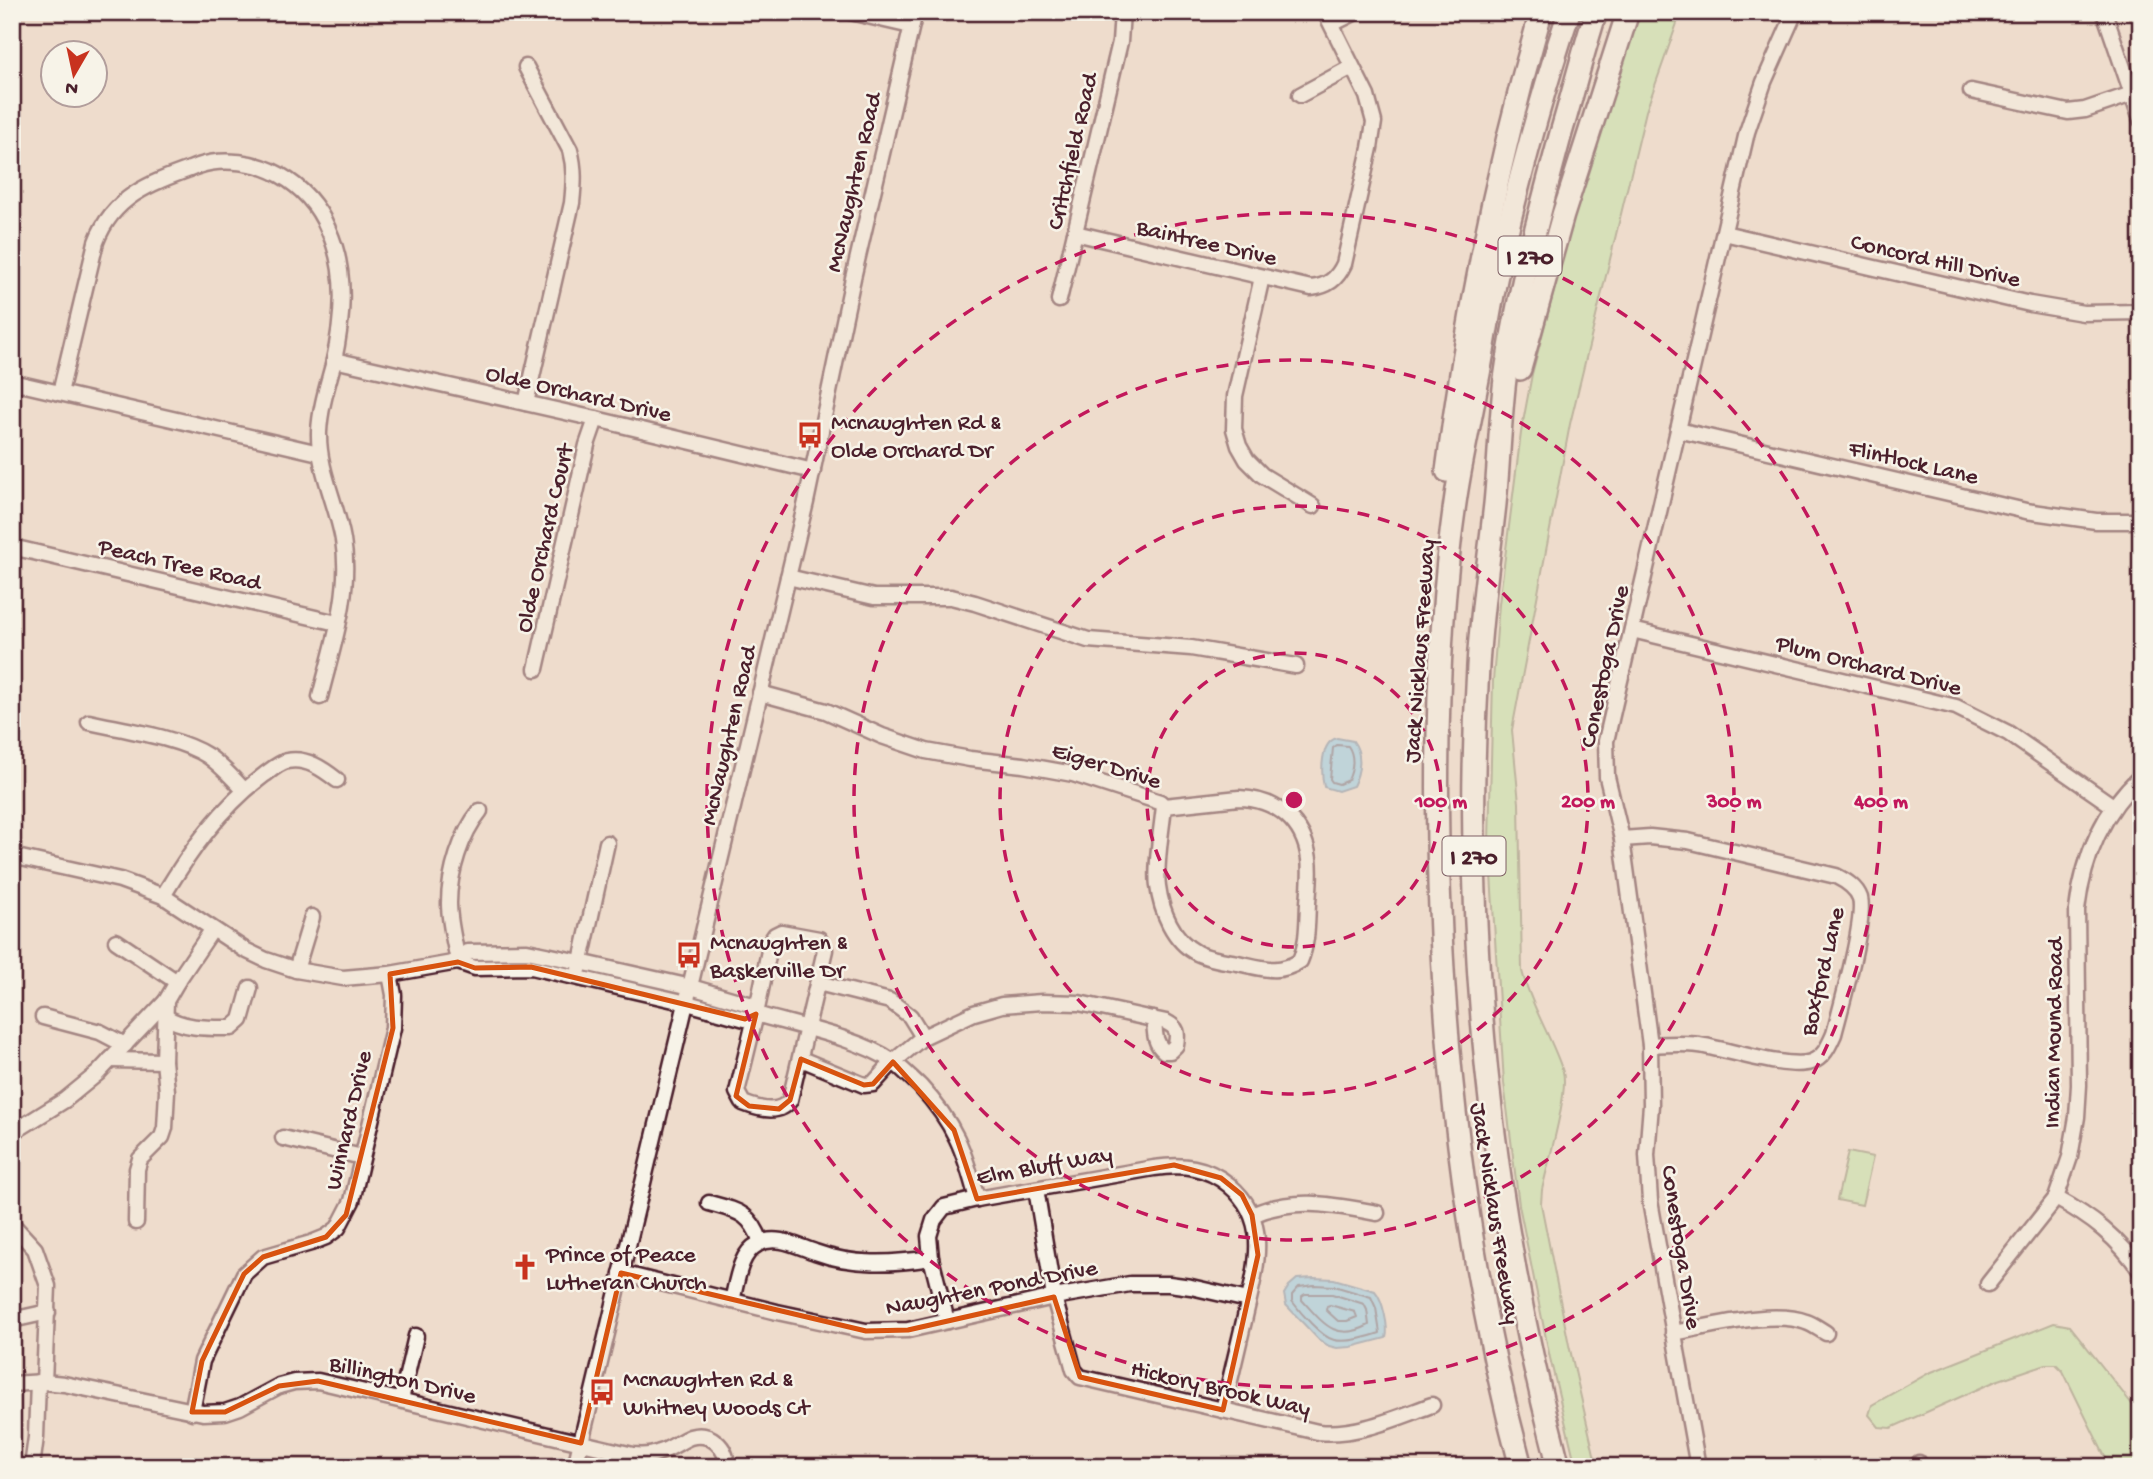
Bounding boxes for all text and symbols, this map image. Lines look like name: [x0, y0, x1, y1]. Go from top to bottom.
north arrow: [38, 38, 108, 108]
street label: Critchfield Road: [1042, 69, 1107, 233]
text: N: [64, 75, 80, 100]
street label: McNaughten Road: [821, 88, 891, 275]
street label: Baintree Drive: [1132, 214, 1280, 275]
street label: Concord Hill Drive: [1848, 229, 2023, 296]
road number: I 270: [1498, 236, 1562, 276]
street label: Olde Orchard Drive: [483, 360, 675, 431]
place label: Mcnaughten Rd & Olde Orchard Dr: [831, 410, 1001, 467]
bus stop icon: Mcnaughten Rd & Olde Orchard Dr: [795, 420, 825, 450]
street label: Flintlock Lane: [1845, 435, 1981, 494]
street label: Olde Orchard Court: [511, 440, 583, 636]
street label: Peach Tree Road: [94, 533, 265, 600]
street label: Jack Nicklaus Freeway: [1399, 538, 1444, 764]
street label: Conestoga Drive: [1575, 582, 1638, 751]
street label: Plum Orchard Drive: [1771, 630, 1965, 705]
street label: McNaughten Road: [696, 641, 766, 828]
street label: Eiger Drive: [1048, 737, 1165, 798]
centre of rings: [1282, 788, 1306, 812]
text: 100 m: [1414, 791, 1467, 816]
text: 200 m: [1561, 791, 1615, 816]
text: 300 m: [1706, 791, 1761, 816]
text: 400 m: [1853, 791, 1908, 816]
road number: I 270: [1442, 836, 1506, 876]
street label: Boxford Lane: [1795, 904, 1853, 1040]
place label: Mcnaughten & Baskerville Dr: [709, 930, 848, 987]
street label: Indian Mound Road: [2039, 935, 2072, 1129]
bus stop icon: Mcnaughten & Baskerville Dr: [674, 940, 704, 970]
street label: Winnard Drive: [320, 1048, 381, 1193]
street label: Jack Nicklaus Freeway: [1462, 1101, 1525, 1327]
street label: Elm Bluff Way: [974, 1141, 1115, 1194]
street label: Conestoga Drive: [1652, 1164, 1707, 1332]
place label: Prince of Peace Lutheran Church: [545, 1242, 707, 1299]
church icon: Prince of Peace Lutheran Church: [510, 1252, 540, 1282]
street label: Naughten Pond Drive: [883, 1255, 1101, 1324]
street label: Billington Drive: [325, 1350, 479, 1413]
street label: Hickory Brook Way: [1127, 1356, 1313, 1425]
place label: Mcnaughten Rd & Whitney Woods Ct: [623, 1367, 811, 1424]
bus stop icon: Mcnaughten Rd & Whitney Woods Ct: [587, 1377, 617, 1407]

